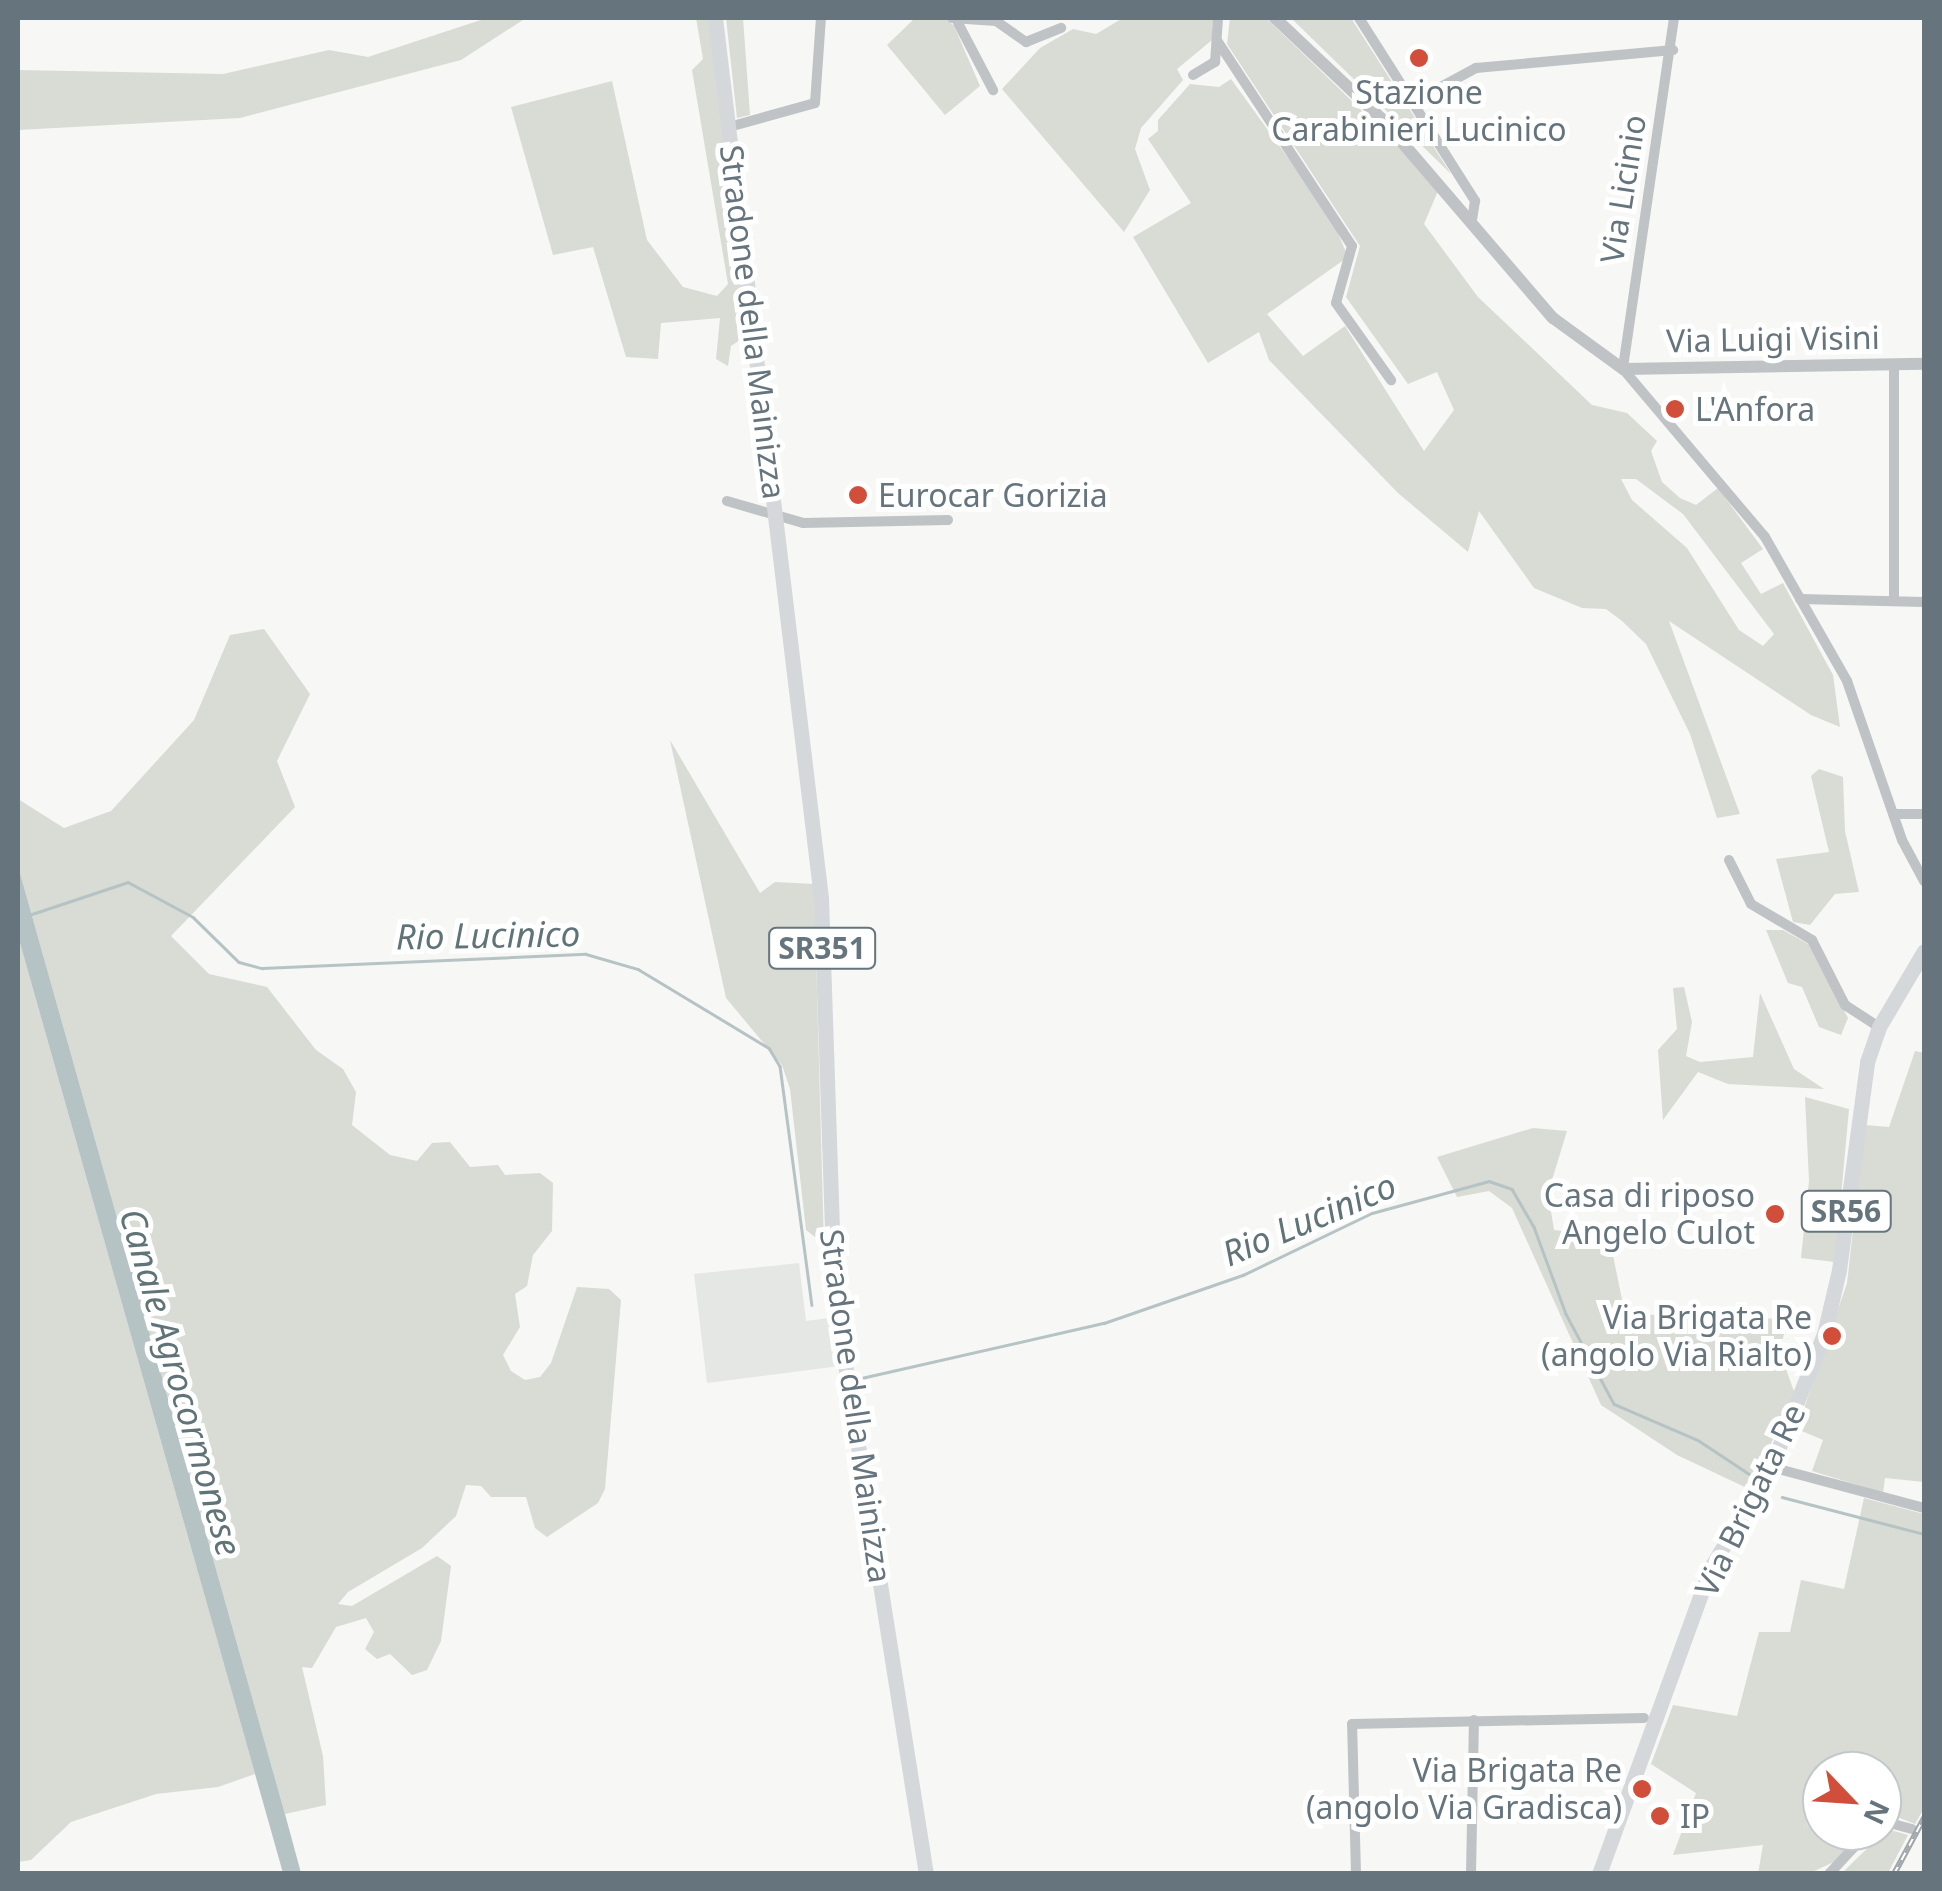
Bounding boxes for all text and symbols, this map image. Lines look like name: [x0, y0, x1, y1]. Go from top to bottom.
marker: Stazione Carabinieri Lucinico: [1408, 47, 1430, 69]
place label: Stazione Carabinieri Lucinico: [1271, 74, 1567, 149]
street label: Via Licinio: [1592, 112, 1654, 266]
street label: Stradone della Mainizza: [712, 143, 794, 501]
street label: Via Luigi Visini: [1666, 318, 1880, 360]
place label: L'Anfora: [1695, 390, 1815, 428]
marker: L'Anfora: [1664, 398, 1686, 420]
place label: Eurocar Gorizia: [878, 476, 1108, 514]
marker: Eurocar Gorizia: [847, 484, 869, 506]
water label: Rio Lucinico: [395, 912, 581, 958]
road number: SR351: [767, 923, 877, 973]
water label: Rio Lucinico: [1216, 1164, 1402, 1274]
place label: Casa di riposo Angelo Culot: [1544, 1177, 1755, 1252]
road number: SR56: [1798, 1186, 1894, 1236]
marker: Casa di riposo Angelo Culot: [1764, 1203, 1786, 1225]
water label: Canale Agrocormonese: [111, 1204, 251, 1560]
street label: Stradone della Mainizza: [812, 1227, 900, 1585]
place label: Via Brigata Re (angolo Via Rialto): [1541, 1299, 1812, 1374]
marker: Via Brigata Re (angolo Via Rialto): [1821, 1325, 1843, 1347]
street label: Via Brigata Re: [1687, 1397, 1813, 1603]
north arrow: [1802, 1751, 1902, 1851]
place label: Via Brigata Re (angolo Via Gradisca): [1306, 1752, 1622, 1827]
marker: Via Brigata Re (angolo Via Gradisca): [1631, 1778, 1653, 1800]
text: N: [1855, 1794, 1899, 1831]
place label: IP: [1680, 1797, 1710, 1835]
marker: IP: [1649, 1805, 1671, 1827]

